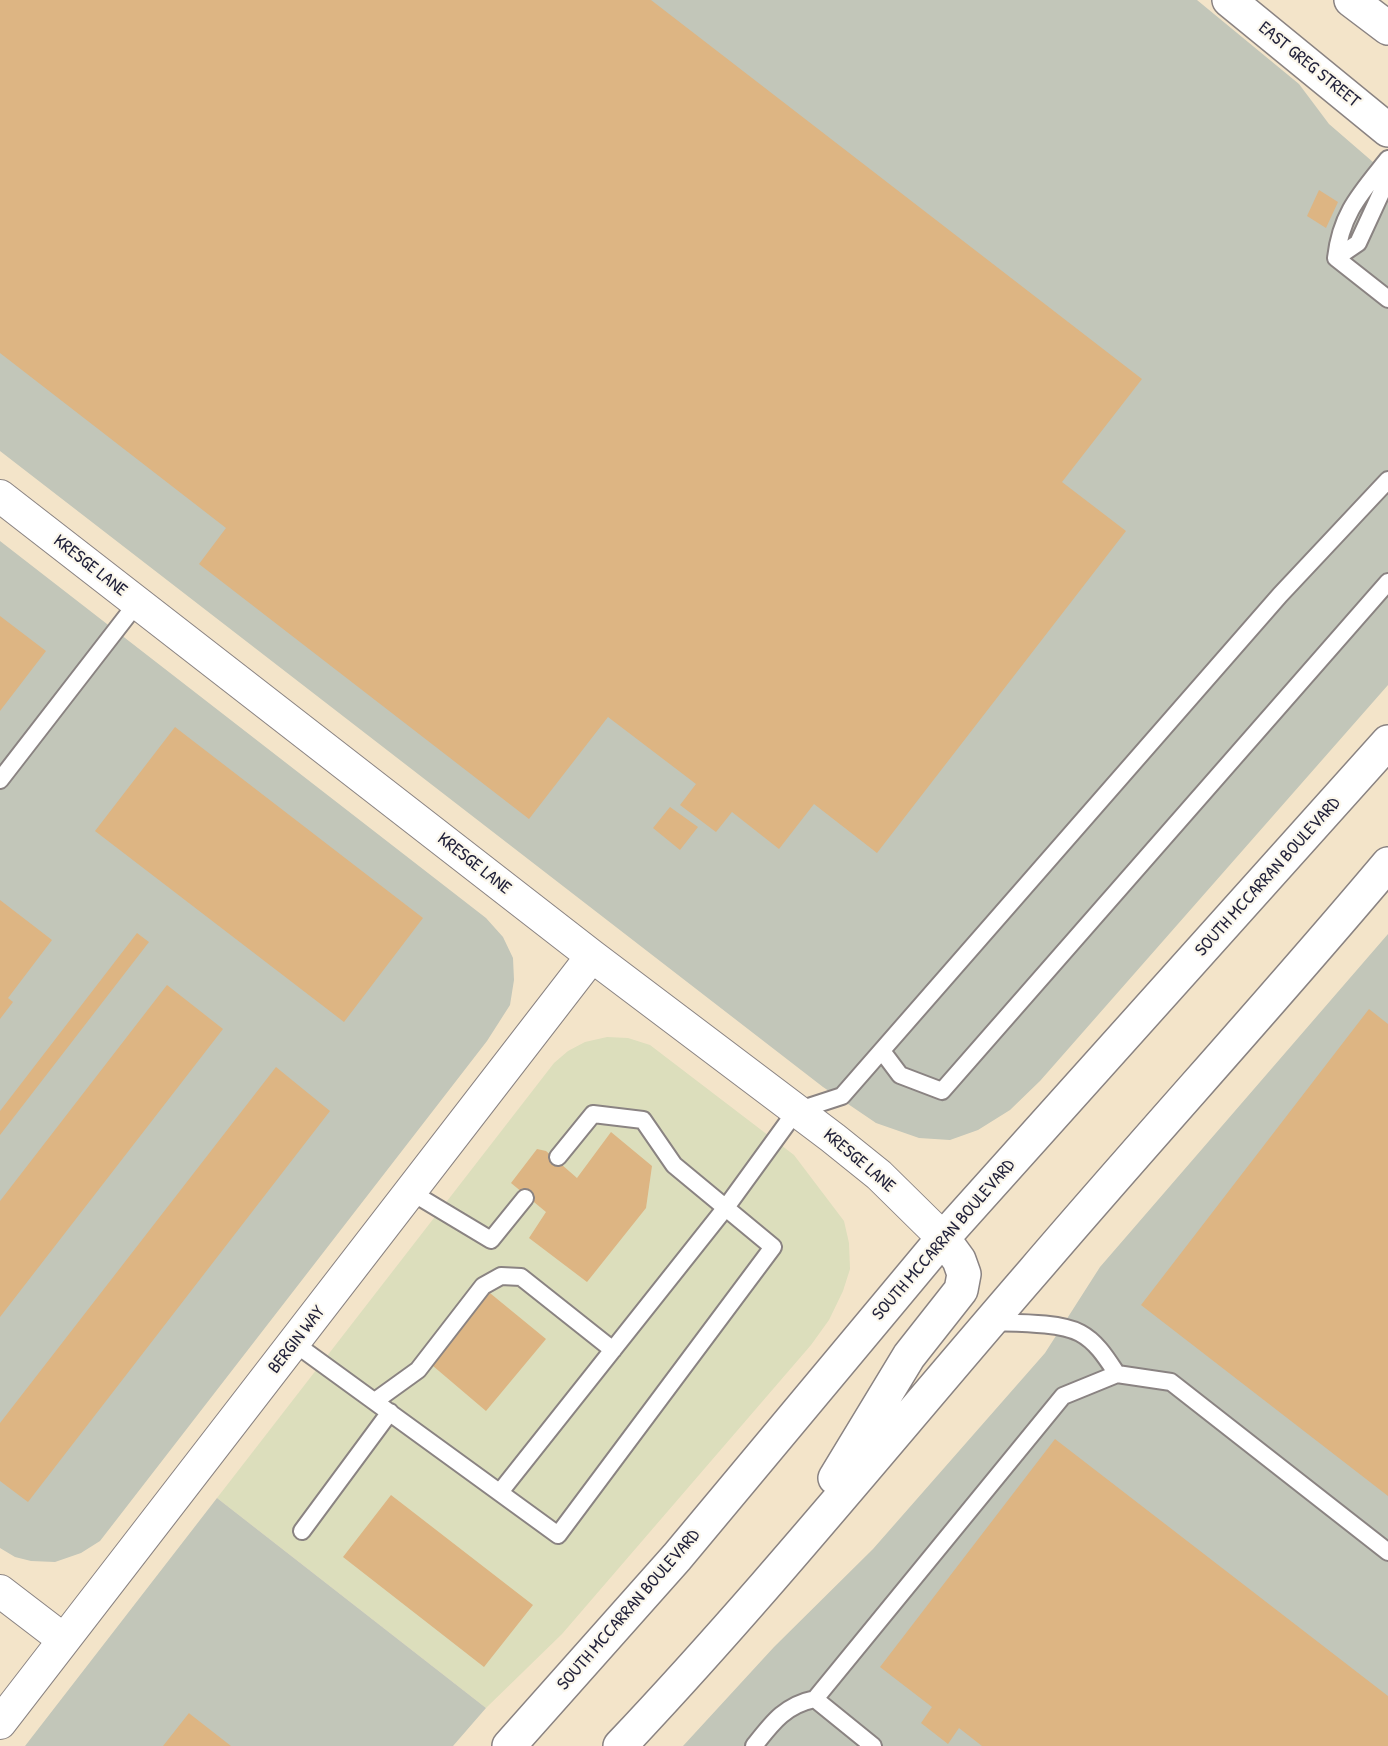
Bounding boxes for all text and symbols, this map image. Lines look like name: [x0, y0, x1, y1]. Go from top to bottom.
street label: EAST GREG STREET: [1254, 17, 1364, 113]
street label: KRESGE LANE: [49, 531, 131, 601]
street label: SOUTH MCCARRAN BOULEVARD: [1191, 793, 1345, 961]
street label: KRESGE LANE: [433, 829, 515, 899]
street label: KRESGE LANE: [819, 1125, 899, 1197]
street label: SOUTH MCCARRAN BOULEVARD: [868, 1155, 1020, 1325]
street label: BERGIN WAY: [264, 1302, 330, 1378]
street label: SOUTH MCCARRAN BOULEVARD: [553, 1525, 705, 1695]

